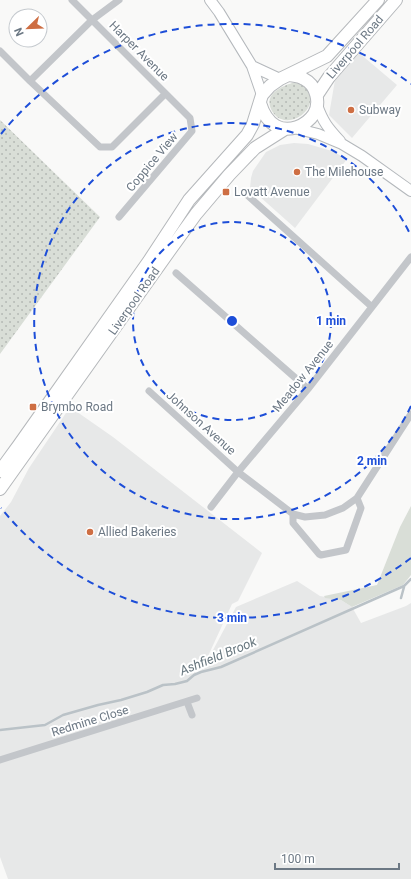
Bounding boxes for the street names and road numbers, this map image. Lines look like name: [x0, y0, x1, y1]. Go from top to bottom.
street label: Liverpool Road: [324, 12, 386, 82]
street label: Harper Avenue: [106, 18, 172, 84]
street label: Coppice View: [123, 130, 181, 194]
street label: Liverpool Road: [105, 264, 163, 338]
street label: Meadow Avenue: [270, 337, 336, 415]
street label: Johnson Avenue: [163, 388, 239, 458]
street label: Redmine Close: [50, 703, 130, 739]

